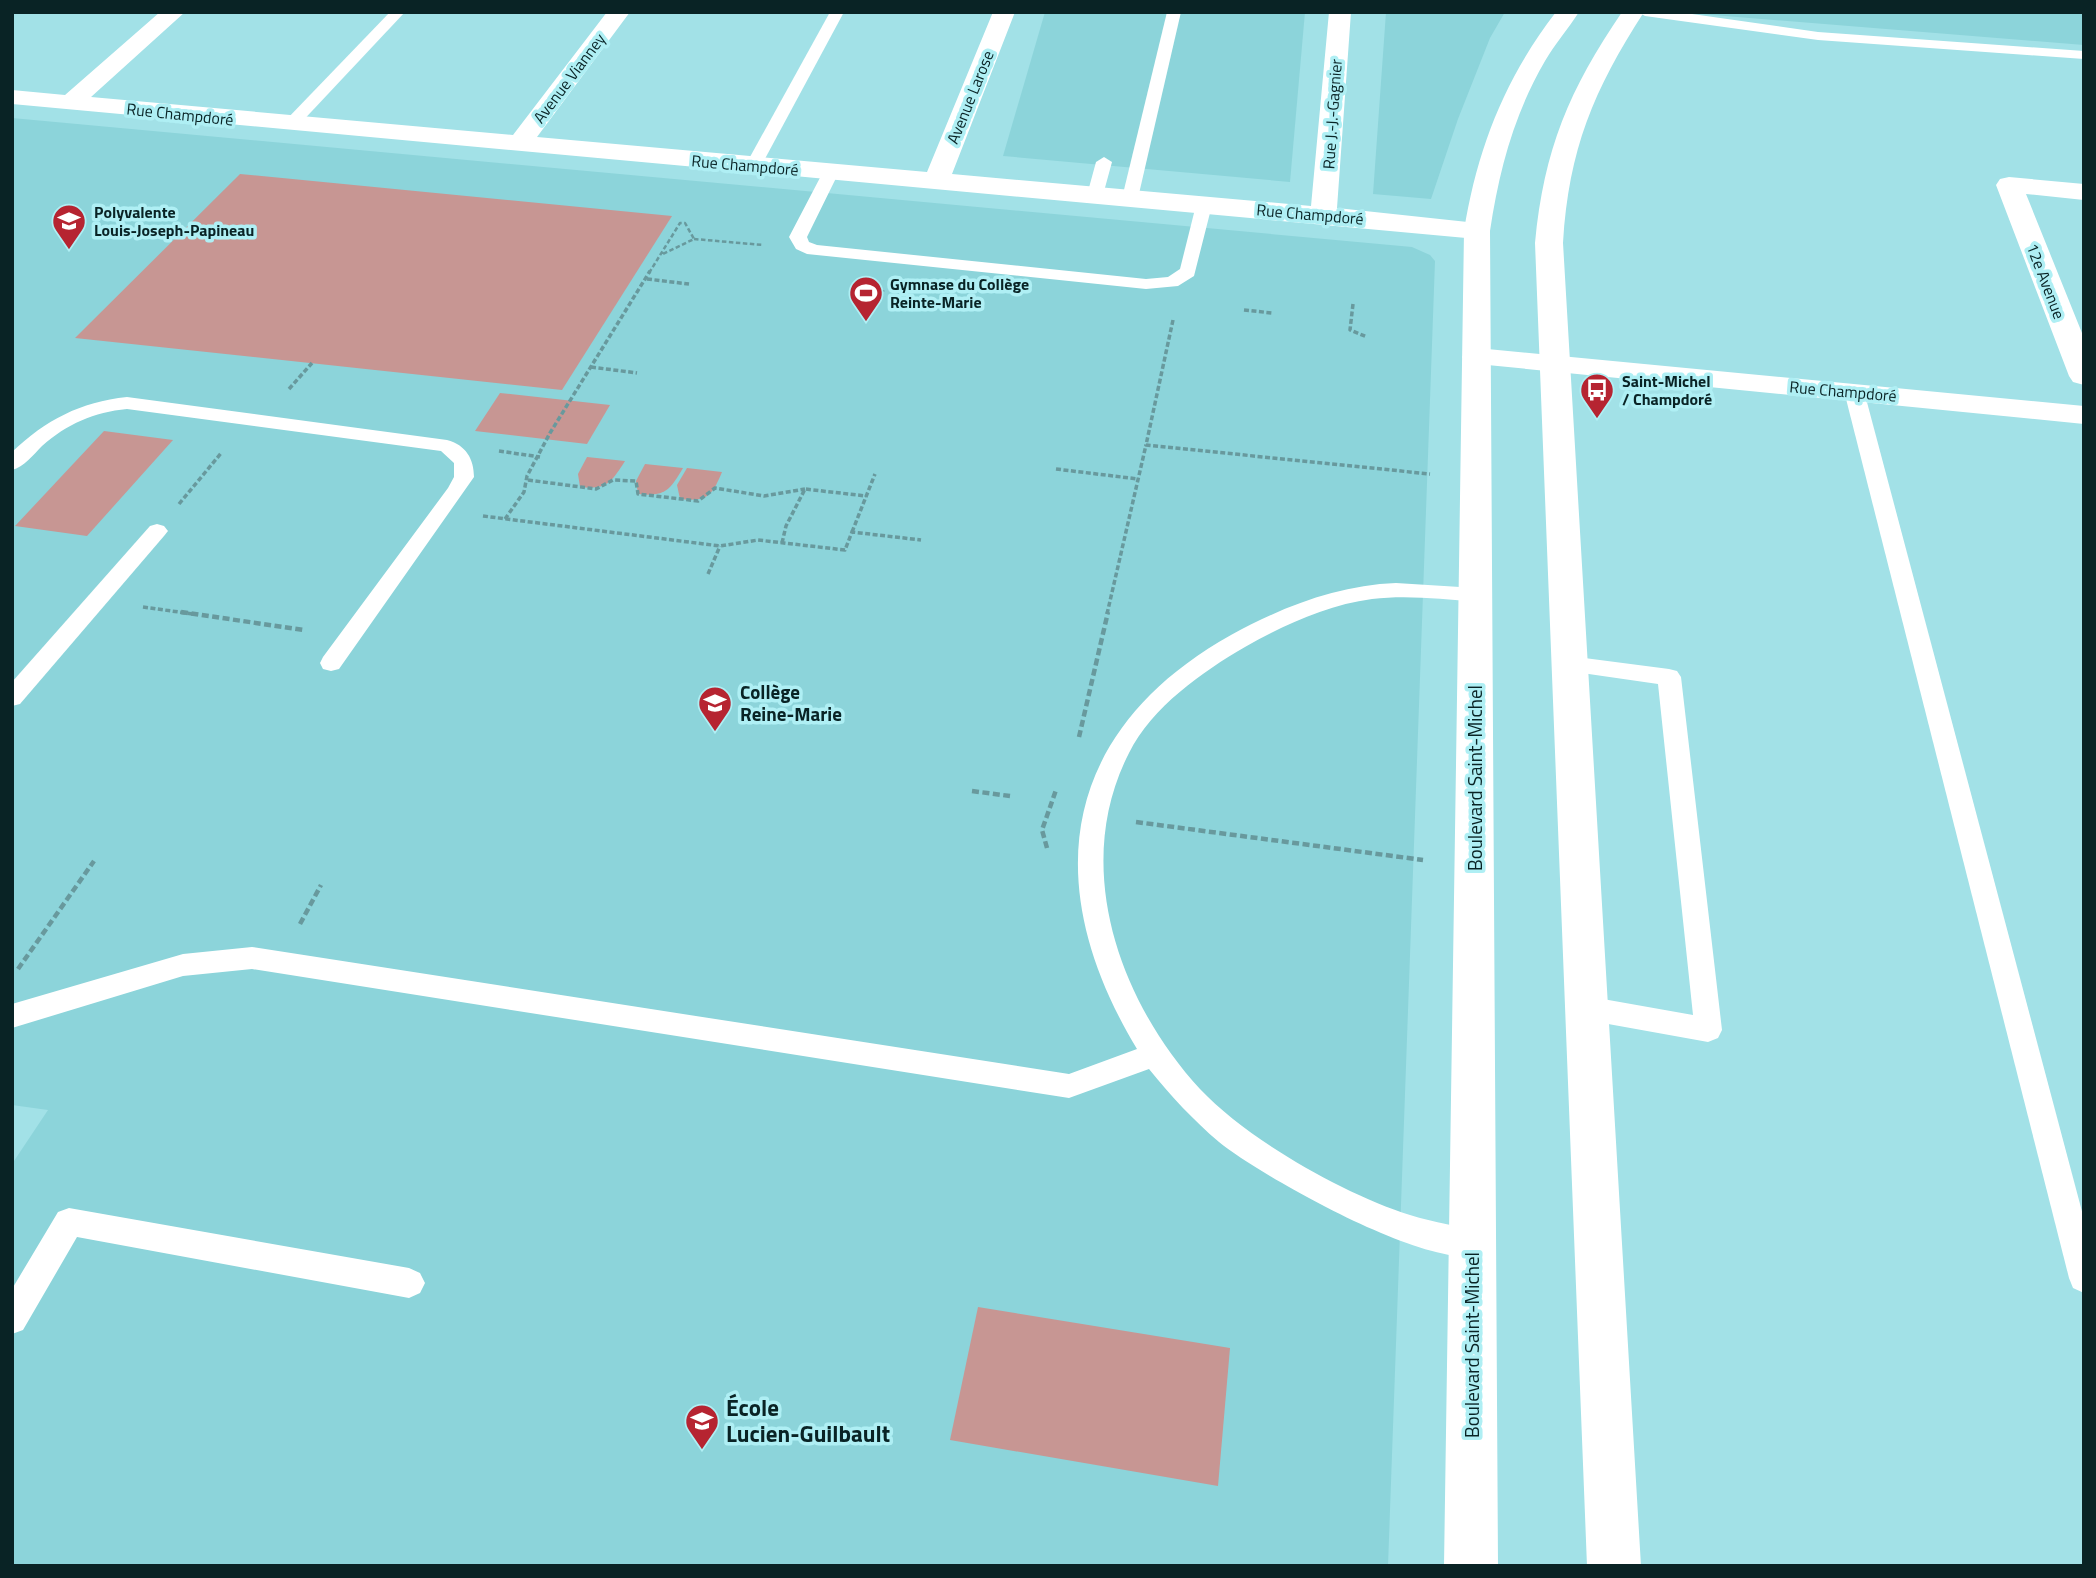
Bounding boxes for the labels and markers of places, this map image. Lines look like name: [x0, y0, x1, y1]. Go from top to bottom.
place label: Polyvalente Louis-Joseph-Papineau: [94, 200, 254, 242]
school or university icon: Polyvalente Louis-Joseph-Papineau: [50, 202, 88, 251]
place label: Gymnase du Collège Reinte-Marie: [890, 272, 1029, 314]
sports icon: Gymnase du Collège Reinte-Marie: [847, 274, 885, 323]
place label: Saint-Michel / Champdoré: [1622, 369, 1712, 411]
bus stop icon: Saint-Michel / Champdoré: [1578, 371, 1616, 420]
place label: Collège Reine-Marie: [740, 677, 842, 728]
school or university icon: Collège Reine-Marie: [696, 684, 734, 733]
place label: École Lucien-Guilbault: [726, 1390, 890, 1451]
school or university icon: École Lucien-Guilbault: [683, 1402, 721, 1451]

